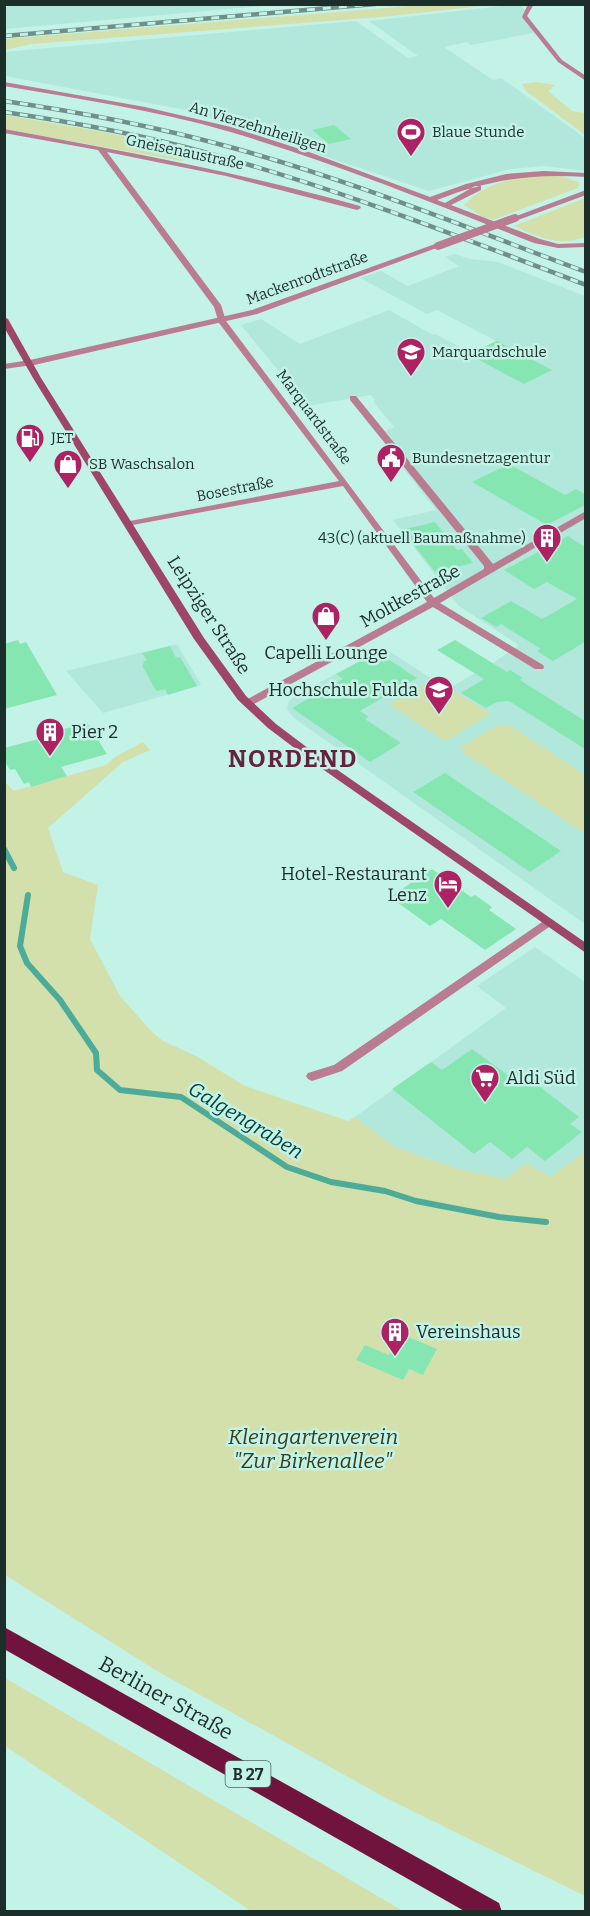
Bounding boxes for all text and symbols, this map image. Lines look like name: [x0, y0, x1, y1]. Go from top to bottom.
street label: An Vierzehnheiligen: [187, 98, 329, 157]
sports icon: Blaue Stunde: [395, 116, 427, 158]
place label: Blaue Stunde: [432, 123, 524, 141]
street label: Gneisenaustraße: [124, 131, 246, 173]
street label: Mackenrodtstraße: [244, 248, 370, 308]
school or university icon: Marquardschule: [395, 336, 427, 378]
place label: Marquardschule: [432, 343, 547, 361]
street label: Marquardstraße: [273, 366, 355, 468]
fuel station icon: JET: [14, 422, 46, 464]
place label: JET: [50, 429, 74, 447]
public building icon: Bundesnetzagentur: [375, 442, 407, 484]
shop icon: SB Waschsalon: [52, 448, 84, 490]
place label: Bundesnetzagentur: [412, 449, 551, 467]
place label: SB Waschsalon: [89, 455, 195, 473]
street label: Bosestraße: [195, 473, 275, 505]
building icon: 43(C) (aktuell Baumaßnahme): [531, 522, 563, 564]
place label: 43(C) (aktuell Baumaßnahme): [318, 529, 526, 547]
street label: Leipziger Straße: [163, 552, 255, 678]
street label: Moltkestraße: [356, 560, 464, 632]
shop icon: Capelli Lounge: [310, 600, 342, 642]
place label: Capelli Lounge: [264, 642, 388, 664]
school or university icon: Hochschule Fulda: [423, 674, 455, 716]
place label: Hochschule Fulda: [268, 679, 418, 701]
building icon: Pier 2: [34, 716, 66, 758]
place label: Pier 2: [71, 721, 118, 743]
district label: NORDEND: [228, 745, 358, 773]
place label: Hotel-Restaurant Lenz: [281, 863, 427, 906]
hotel icon: Hotel-Restaurant Lenz: [432, 868, 464, 910]
supermarket icon: Aldi Süd: [469, 1062, 501, 1104]
place label: Aldi Süd: [506, 1067, 576, 1089]
water label: Galgengraben: [184, 1076, 308, 1164]
building icon: Vereinshaus: [379, 1316, 411, 1358]
place label: Vereinshaus: [416, 1321, 521, 1343]
park label: Kleingartenverein "Zur Birkenallee": [228, 1424, 398, 1474]
street label: Berliner Straße: [94, 1650, 238, 1746]
road number: B 27: [226, 1761, 270, 1787]

